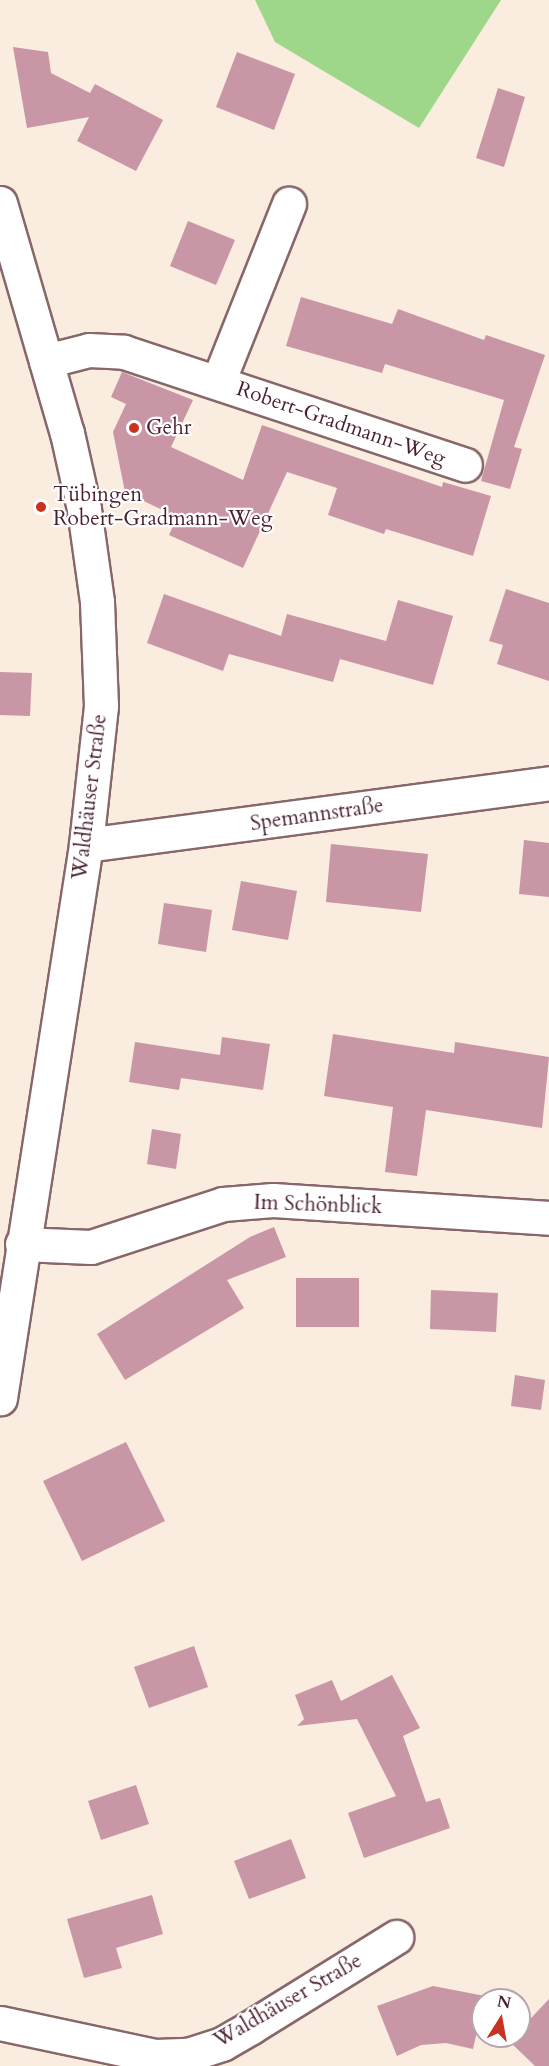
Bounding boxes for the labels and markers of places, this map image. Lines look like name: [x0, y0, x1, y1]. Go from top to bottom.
place label: Gehr: [146, 415, 191, 441]
marker: Gehr: [127, 421, 141, 435]
place label: Tübingen Robert-Gradmann-Weg: [53, 482, 272, 532]
marker: Tübingen Robert-Gradmann-Weg: [34, 500, 48, 514]

